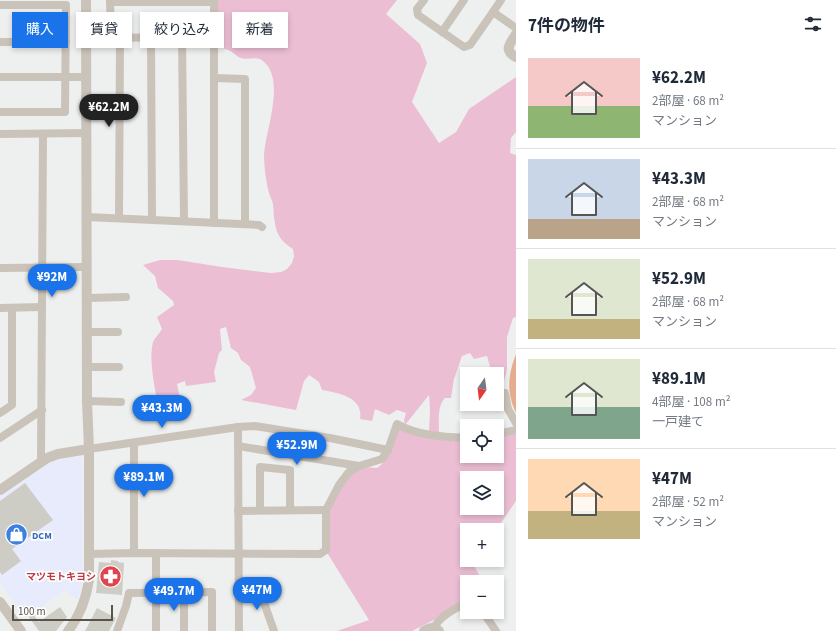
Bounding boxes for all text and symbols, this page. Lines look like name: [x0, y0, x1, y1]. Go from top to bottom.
chip: 購入: [12, 12, 68, 48]
chip: 賃貸: [76, 12, 132, 48]
chip: 絞り込み: [140, 12, 224, 48]
chip: 新着: [232, 12, 288, 48]
icon: filters: [802, 13, 824, 35]
text: 7件の物件: [528, 14, 605, 38]
text: ¥62.2M: [652, 66, 706, 90]
icon: home: [560, 74, 608, 122]
text: 2部屋 · 68 m²: [652, 92, 724, 110]
pin: ¥62.2M: [76, 94, 142, 128]
text: ¥62.2M: [88, 98, 130, 116]
text: マンション: [652, 112, 717, 130]
text: ¥43.3M: [652, 167, 706, 191]
icon: home: [560, 175, 608, 223]
text: 2部屋 · 68 m²: [652, 193, 724, 211]
text: マンション: [652, 213, 717, 231]
pin: ¥92M: [28, 264, 76, 298]
text: ¥52.9M: [652, 267, 706, 291]
text: ¥92M: [37, 268, 67, 286]
icon: home: [560, 275, 608, 323]
text: 2部屋 · 68 m²: [652, 293, 724, 311]
text: マンション: [652, 313, 717, 331]
north arrow: [460, 367, 504, 411]
map controls: [460, 367, 504, 619]
text: ¥89.1M: [652, 367, 706, 391]
icon: home: [560, 375, 608, 423]
text: 4部屋 · 108 m²: [652, 393, 730, 411]
pin: ¥43.3M: [129, 395, 195, 429]
text: ¥43.3M: [141, 399, 183, 417]
text: 一戸建て: [652, 413, 704, 431]
button: locate: [460, 419, 504, 463]
pin: ¥52.9M: [264, 432, 330, 466]
text: ¥52.9M: [276, 436, 318, 454]
pin: ¥89.1M: [111, 464, 177, 498]
text: ¥47M: [652, 467, 692, 491]
text: ¥89.1M: [123, 468, 165, 486]
button: layers: [460, 471, 504, 515]
icon: home: [560, 475, 608, 523]
text: 2部屋 · 52 m²: [652, 493, 724, 511]
text: マンション: [652, 513, 717, 531]
shop icon: DCM: [3, 522, 29, 548]
button: +: [460, 523, 504, 567]
place label: DCM: [32, 529, 52, 543]
pharmacy icon: マツモトキヨシ: [98, 563, 124, 589]
place label: マツモトキヨシ: [26, 570, 96, 584]
button: −: [460, 575, 504, 619]
pin: ¥47M: [233, 577, 281, 611]
pin: ¥49.7M: [141, 578, 207, 612]
text: ¥47M: [242, 581, 272, 599]
text: ¥49.7M: [153, 582, 195, 600]
scale bar: [12, 603, 113, 622]
text: 100 m: [18, 604, 46, 619]

